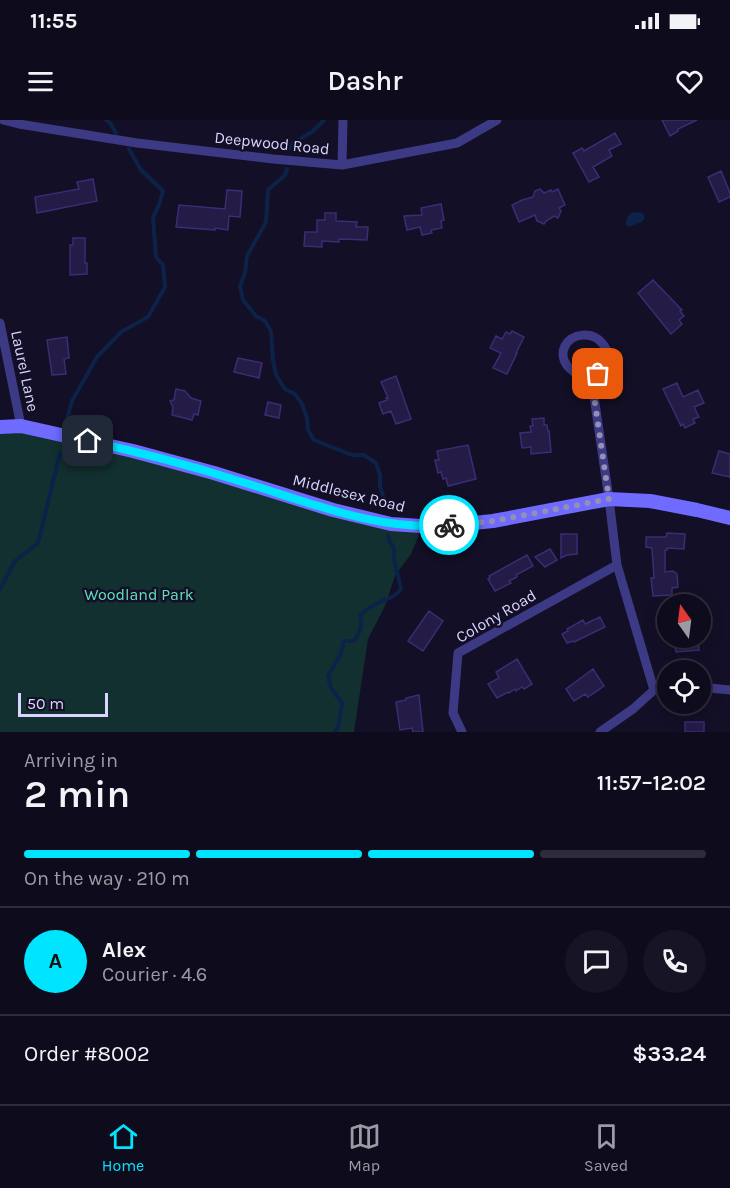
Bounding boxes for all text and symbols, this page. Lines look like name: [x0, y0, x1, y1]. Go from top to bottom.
text: 11:55: [30, 8, 77, 34]
icon: menu: [24, 65, 57, 98]
text: Dashr: [327, 65, 403, 97]
icon: heart: [673, 65, 706, 98]
street label: Deepwood Road: [214, 128, 330, 158]
street label: Laurel Lane: [7, 329, 43, 413]
pin: [572, 348, 623, 399]
icon: bag: [581, 357, 614, 390]
pin: [62, 415, 113, 466]
icon: home: [71, 424, 104, 457]
street label: Middlesex Road: [291, 470, 407, 516]
courier: [419, 495, 479, 555]
icon: bike: [433, 509, 466, 542]
park label: Woodland Park: [84, 585, 194, 604]
street label: Colony Road: [452, 585, 540, 647]
north arrow: [657, 594, 711, 648]
map controls: [657, 594, 711, 714]
button: locate: [657, 660, 711, 714]
scale bar: [18, 690, 108, 718]
text: 50 m: [27, 694, 64, 713]
text: Arriving in: [24, 749, 118, 772]
text: 11:57–12:02: [597, 770, 706, 796]
text: 2 min: [24, 771, 130, 817]
text: On the way · 210 m: [24, 867, 190, 890]
button: chat: [565, 930, 628, 993]
button: phone: [643, 930, 706, 993]
text: Alex: [102, 937, 146, 963]
text: A: [49, 948, 62, 974]
text: Courier · 4.6: [102, 963, 207, 986]
text: Order #8002: [24, 1041, 150, 1067]
text: $33.24: [632, 1041, 706, 1067]
tab: Home: [102, 1120, 144, 1175]
tab: Map: [348, 1120, 381, 1175]
tab: Saved: [584, 1120, 628, 1175]

